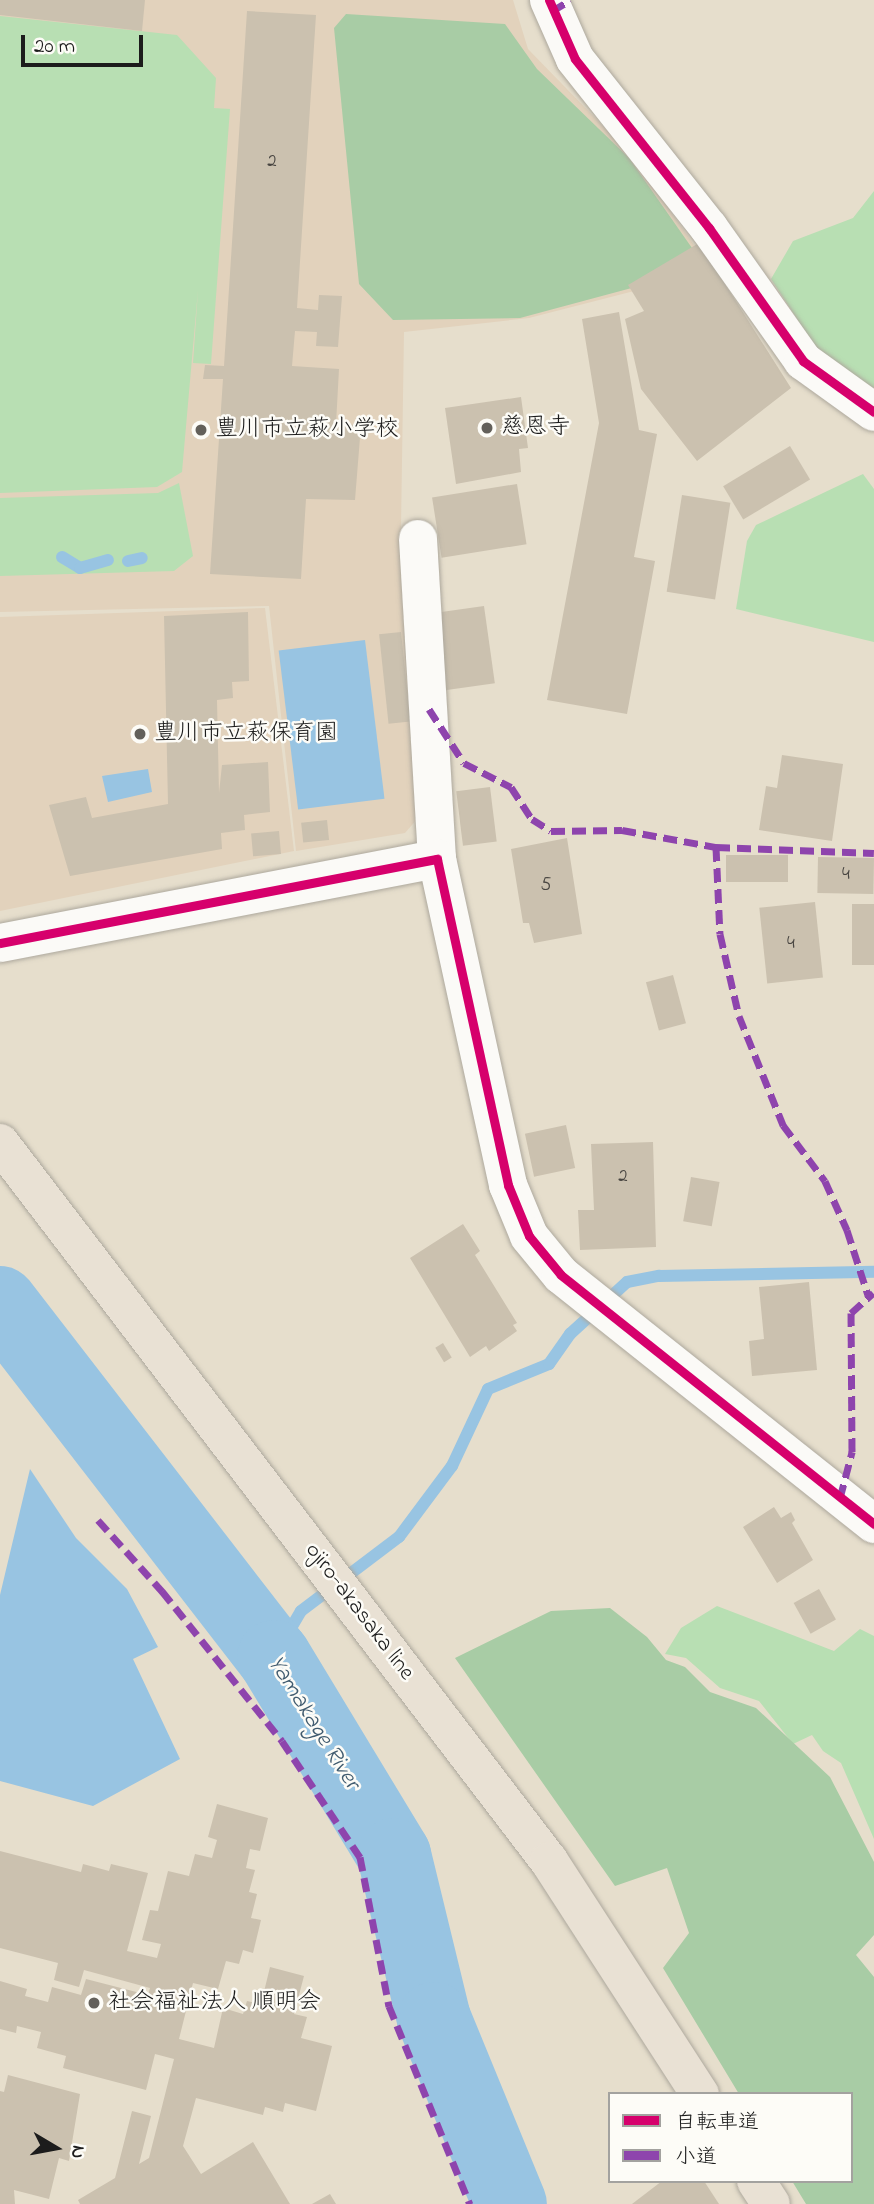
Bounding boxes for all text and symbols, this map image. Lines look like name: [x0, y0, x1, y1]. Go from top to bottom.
scale bar: [24, 21, 147, 65]
text: 20 m: [34, 32, 75, 62]
house number: 2: [267, 151, 277, 173]
place label: 慈恩寺: [501, 414, 570, 442]
place label: 豊川市立萩小学校: [215, 416, 399, 444]
marker: 慈恩寺: [479, 420, 495, 436]
marker: 豊川市立萩小学校: [193, 422, 209, 438]
place label: 豊川市立萩保育園: [154, 720, 338, 748]
marker: 豊川市立萩保育園: [132, 726, 148, 742]
house number: 4: [842, 864, 850, 886]
house number: 5: [541, 875, 551, 897]
house number: 4: [787, 933, 795, 955]
house number: 2: [618, 1166, 628, 1188]
street label: ojiro-akasaka line: [298, 1538, 420, 1686]
water label: Yamakage River: [260, 1651, 366, 1795]
place label: 社会福祉法人 順明会: [108, 1989, 321, 2017]
marker: 社会福祉法人 順明会: [86, 1995, 102, 2011]
legend: [608, 2092, 853, 2183]
text: 自転車道: [675, 2108, 759, 2138]
north arrow: [21, 2113, 91, 2183]
text: N: [63, 2143, 92, 2160]
text: 小道: [675, 2143, 717, 2173]

